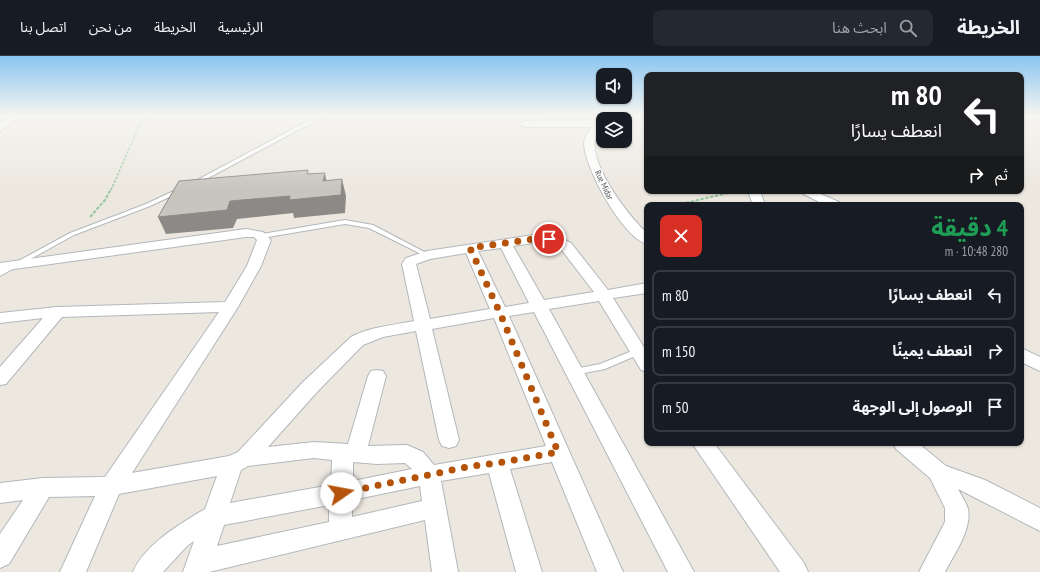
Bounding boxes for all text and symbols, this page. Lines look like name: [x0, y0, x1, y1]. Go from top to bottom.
search box: [653, 10, 933, 46]
text: الخريطة: [957, 15, 1020, 39]
icon: search: [897, 17, 919, 39]
text: اتصل بنا: [20, 18, 67, 36]
text: من نحن: [89, 18, 132, 36]
text: الخريطة: [154, 18, 196, 36]
text: الرئيسية: [218, 18, 263, 36]
text: ابحث هنا: [832, 18, 887, 37]
map controls: [596, 68, 632, 148]
button: sound: [596, 68, 632, 104]
text: 80 m: [891, 76, 942, 113]
icon: left: [956, 88, 1008, 140]
button: layers: [596, 112, 632, 148]
text: انعطف يسارًا: [851, 119, 942, 142]
icon: right: [965, 164, 987, 186]
text: ثم: [995, 165, 1008, 184]
street label: Rue Midar: [593, 168, 616, 202]
text: 4 دقيقة: [931, 212, 1008, 243]
button: close: [660, 215, 702, 257]
pin: [532, 222, 566, 256]
icon: arrive: [538, 228, 560, 250]
text: 280 m · 10:48: [945, 243, 1008, 260]
icon: left: [984, 284, 1006, 306]
text: انعطف يسارًا: [888, 285, 972, 304]
text: 80 m: [662, 286, 688, 305]
icon: right: [984, 340, 1006, 362]
text: انعطف يمينًا: [892, 341, 972, 360]
text: 150 m: [662, 342, 695, 361]
icon: arrive: [984, 396, 1006, 418]
text: الوصول إلى الوجهة: [853, 397, 972, 416]
text: 50 m: [662, 398, 688, 417]
position arrow: [320, 472, 362, 514]

